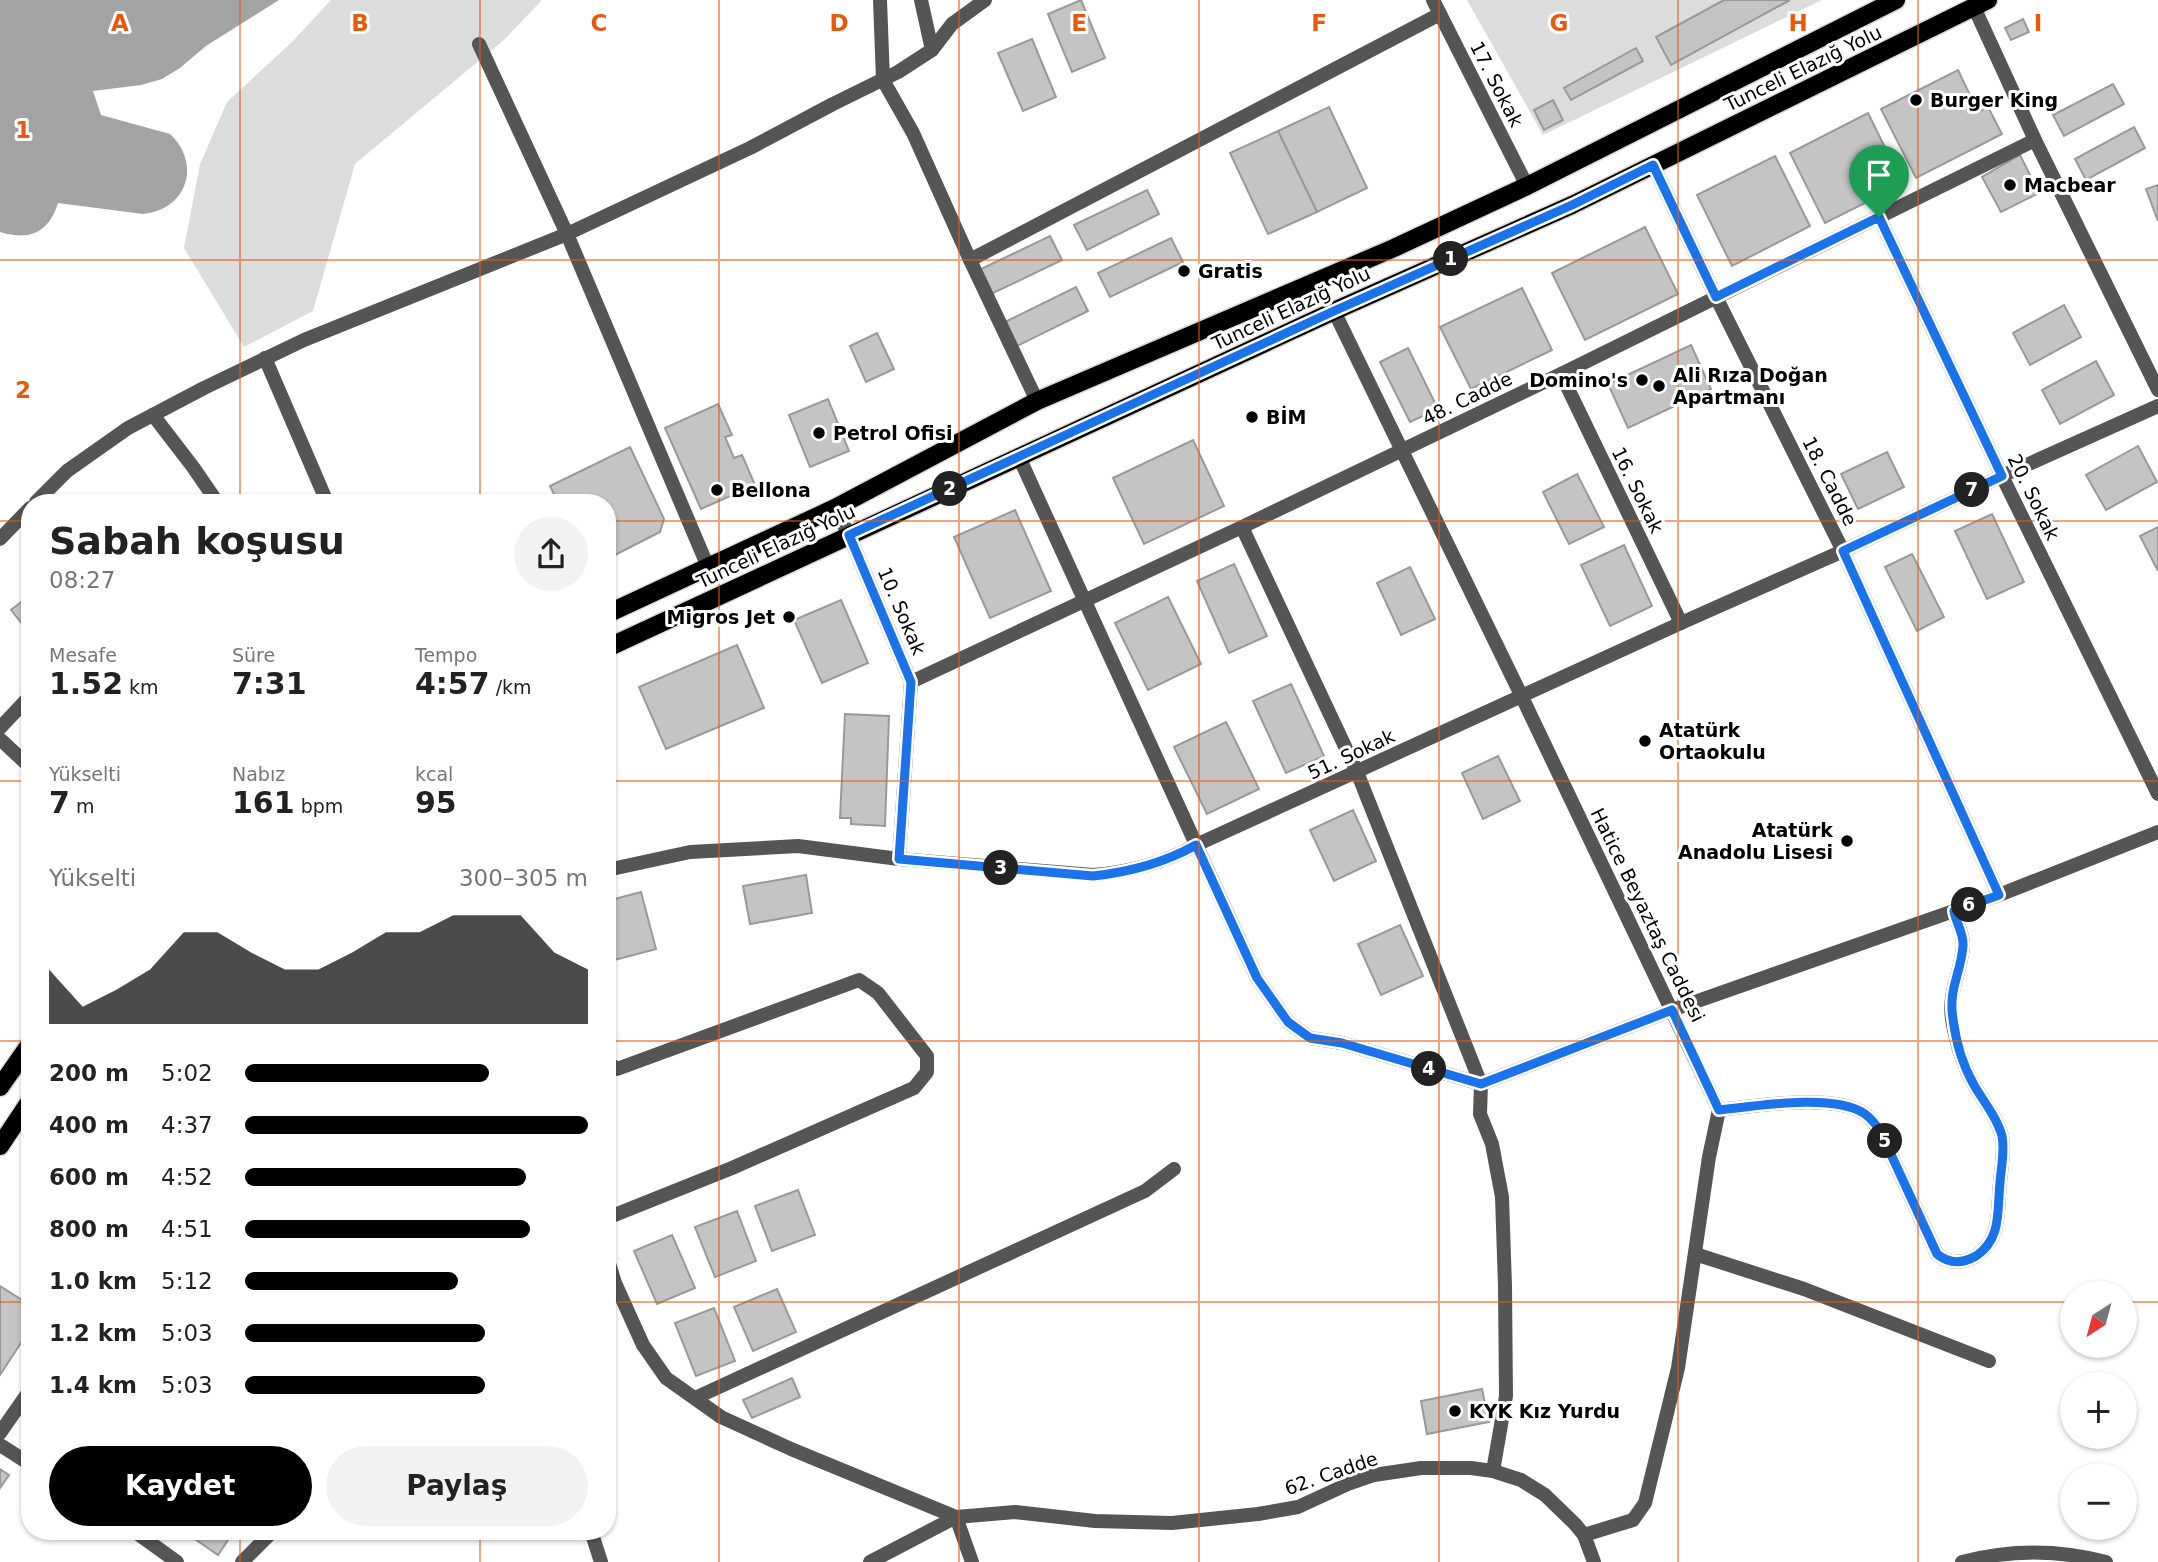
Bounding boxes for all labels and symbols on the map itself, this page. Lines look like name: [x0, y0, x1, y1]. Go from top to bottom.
text: A: [111, 10, 129, 36]
text: B: [351, 10, 369, 36]
text: C: [591, 10, 607, 36]
text: D: [829, 10, 849, 36]
text: E: [1071, 10, 1087, 36]
text: F: [1311, 10, 1327, 36]
text: G: [1550, 10, 1568, 36]
text: H: [1788, 10, 1808, 36]
text: I: [2034, 10, 2042, 36]
street label: Tunceli Elazığ Yolu: [1720, 20, 1885, 116]
street label: 17. Sokak: [1466, 37, 1528, 131]
place label: Burger King: [1930, 89, 2058, 111]
marker: Burger King: [1908, 92, 1924, 108]
text: 1: [15, 117, 31, 143]
pin: [1849, 145, 1909, 217]
place label: Macbear: [2024, 174, 2116, 196]
marker: Macbear: [2002, 177, 2018, 193]
pin: 1: [1434, 242, 1468, 276]
place label: Gratis: [1198, 260, 1263, 282]
street label: Tunceli Elazığ Yolu: [1208, 262, 1374, 355]
marker: Gratis: [1176, 263, 1192, 279]
place label: Ali Rıza Doğan Apartmanı: [1673, 364, 1828, 408]
street label: 48. Cadde: [1419, 367, 1515, 429]
place label: Domino's: [1529, 369, 1628, 391]
marker: Domino's: [1634, 372, 1650, 388]
text: 2: [15, 377, 31, 403]
marker: Ali Rıza Doğan Apartmanı: [1651, 378, 1667, 394]
place label: BİM: [1266, 405, 1306, 428]
marker: BİM: [1244, 409, 1260, 425]
place label: Petrol Ofisi: [833, 422, 953, 444]
marker: Petrol Ofisi: [811, 425, 827, 441]
street label: 18. Cadde: [1798, 433, 1862, 529]
street label: 16. Sokak: [1608, 443, 1668, 537]
street label: 20. Sokak: [2004, 450, 2064, 544]
pin: 2: [932, 472, 968, 506]
pin: 7: [1954, 472, 1990, 508]
place label: Bellona: [731, 479, 811, 501]
marker: Bellona: [709, 482, 725, 498]
street label: Tunceli Elazığ Yolu: [693, 500, 859, 593]
street label: 10. Sokak: [874, 564, 930, 658]
place label: Migros Jet: [667, 606, 775, 628]
marker: Migros Jet: [781, 609, 797, 625]
place label: Atatürk Ortaokulu: [1659, 719, 1766, 763]
street label: 51. Sokak: [1304, 724, 1398, 784]
marker: Atatürk Ortaokulu: [1637, 733, 1653, 749]
street label: Hatice Beyaztaş Caddesi: [1587, 804, 1709, 1026]
place label: Atatürk Anadolu Lisesi: [1678, 819, 1833, 863]
marker: Atatürk Anadolu Lisesi: [1839, 833, 1855, 849]
pin: 3: [984, 850, 1018, 886]
pin: 6: [1952, 888, 1986, 922]
pin: 4: [1412, 1052, 1446, 1086]
pin: 5: [1868, 1124, 1902, 1158]
north arrow: [2060, 1281, 2137, 1358]
place label: KYK Kız Yurdu: [1469, 1400, 1620, 1422]
marker: KYK Kız Yurdu: [1447, 1403, 1463, 1419]
street label: 62. Cadde: [1282, 1447, 1380, 1499]

